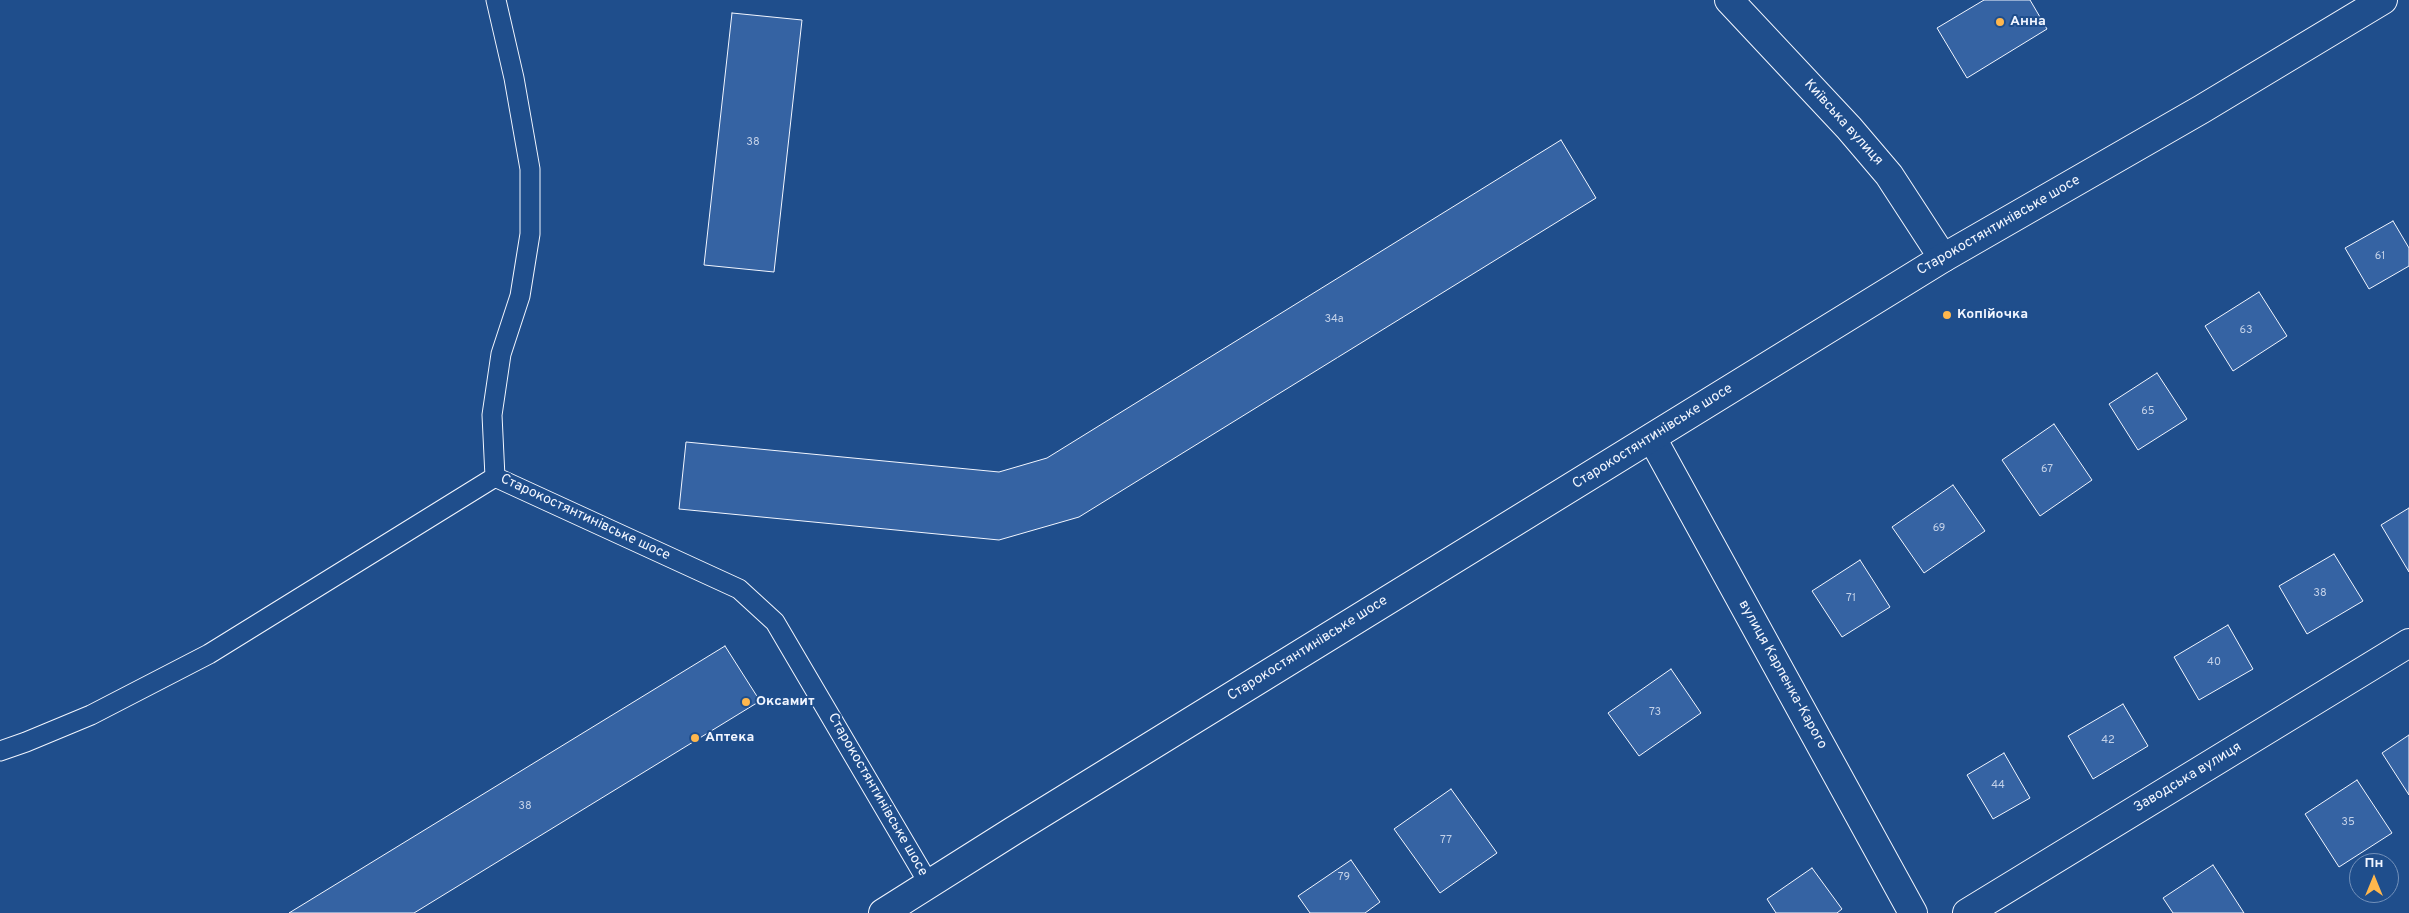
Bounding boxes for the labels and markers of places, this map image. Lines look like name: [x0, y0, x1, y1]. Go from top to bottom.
place label: Анна: [2010, 14, 2046, 30]
marker: Анна: [1994, 16, 2006, 28]
place label: Копійочка: [1957, 307, 2028, 323]
marker: Копійочка: [1941, 309, 1953, 321]
place label: Оксамит: [756, 694, 815, 710]
marker: Оксамит: [740, 696, 752, 708]
place label: Аптека: [705, 730, 754, 746]
marker: Аптека: [689, 732, 701, 744]

